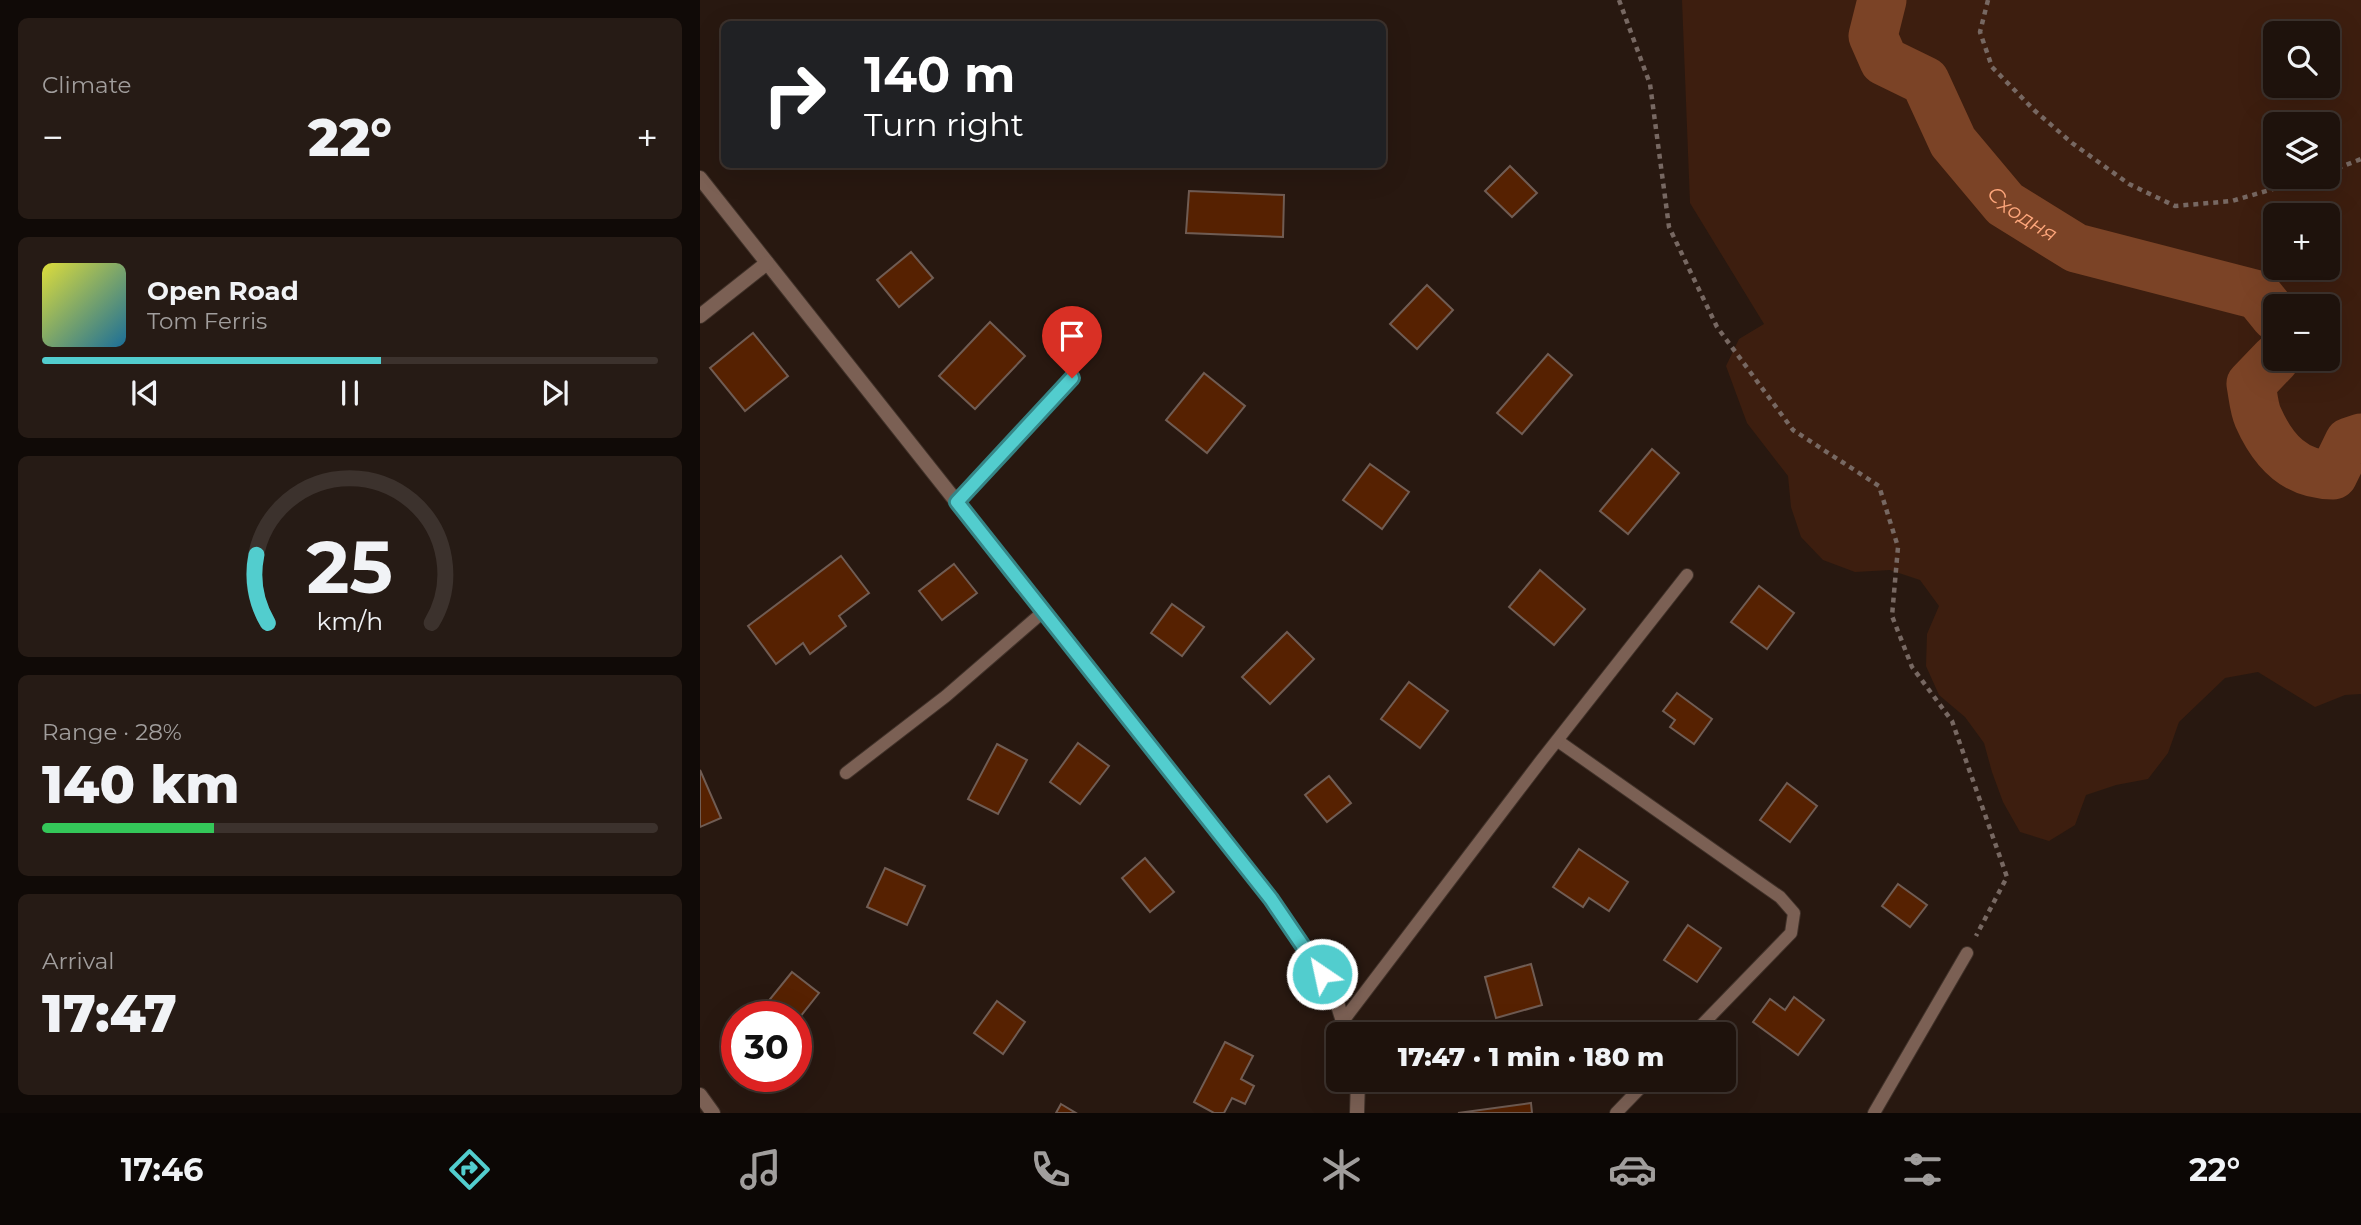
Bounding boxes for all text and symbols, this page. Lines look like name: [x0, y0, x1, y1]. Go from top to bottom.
map controls: [2263, 21, 2340, 371]
button: search: [2263, 21, 2340, 98]
text: 140 m: [864, 45, 1016, 104]
icon: right: [749, 49, 840, 140]
text: Climate: [42, 71, 131, 99]
text: Turn right: [864, 105, 1024, 144]
text: 22°: [308, 106, 392, 169]
button: layers: [2263, 112, 2340, 189]
text: −: [42, 114, 64, 161]
text: +: [636, 114, 658, 161]
water label: Сходня: [1983, 181, 2062, 246]
button: +: [2263, 203, 2340, 280]
text: Open Road: [147, 275, 299, 307]
button: −: [2263, 294, 2340, 371]
pin: [1042, 306, 1102, 378]
text: Tom Ferris: [147, 307, 267, 335]
icon: arrive: [1053, 317, 1091, 355]
icon: previous: [126, 374, 164, 412]
icon: pause: [331, 374, 369, 412]
icon: next: [536, 374, 574, 412]
text: 25: [307, 523, 393, 611]
text: km/h: [317, 605, 383, 635]
text: Range · 28%: [42, 718, 182, 746]
text: 140 km: [42, 753, 240, 816]
position arrow: [1285, 937, 1359, 1011]
text: Arrival: [42, 947, 115, 975]
text: 17:47: [42, 982, 177, 1045]
speed limit sign: 30: [721, 1001, 812, 1092]
text: 17:47 · 1 min · 180 m: [1398, 1041, 1664, 1073]
icon: directions: [445, 1145, 494, 1194]
icon: music: [736, 1145, 785, 1194]
icon: phone: [1026, 1145, 1075, 1194]
icon: climate: [1317, 1145, 1366, 1194]
icon: car: [1608, 1145, 1657, 1194]
icon: filters: [1898, 1145, 1947, 1194]
text: 17:46: [121, 1150, 203, 1189]
text: 22°: [2189, 1150, 2240, 1189]

